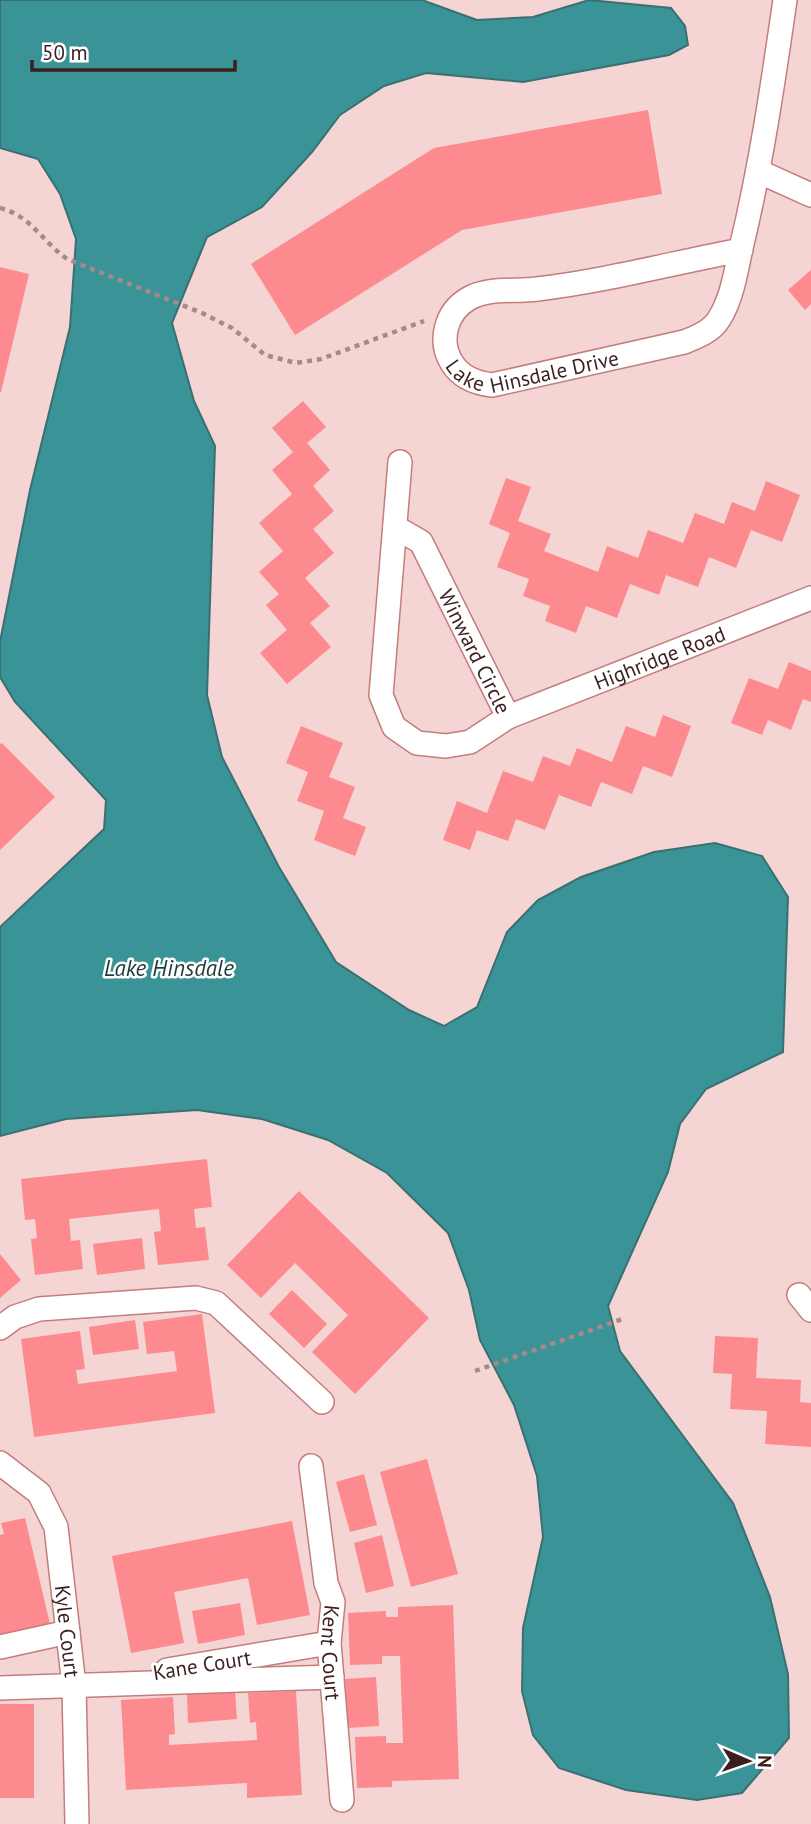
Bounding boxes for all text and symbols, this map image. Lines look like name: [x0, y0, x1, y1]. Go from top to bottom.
scale bar: [32, 28, 234, 72]
text: 50 m: [42, 39, 88, 66]
street label: Lake Hinsdale Drive: [449, 340, 627, 368]
text: Lake Hinsdale Drive: [440, 344, 621, 399]
street label: Winward Circle: [433, 585, 518, 718]
street label: Highridge Road: [590, 620, 729, 695]
water label: Lake Hinsdale: [104, 953, 234, 982]
street label: Kyle Court: [49, 1584, 86, 1679]
street label: Kent Court: [315, 1604, 347, 1701]
street label: Kane Court: [151, 1644, 253, 1686]
north arrow: [713, 1726, 783, 1796]
text: N: [753, 1755, 777, 1768]

